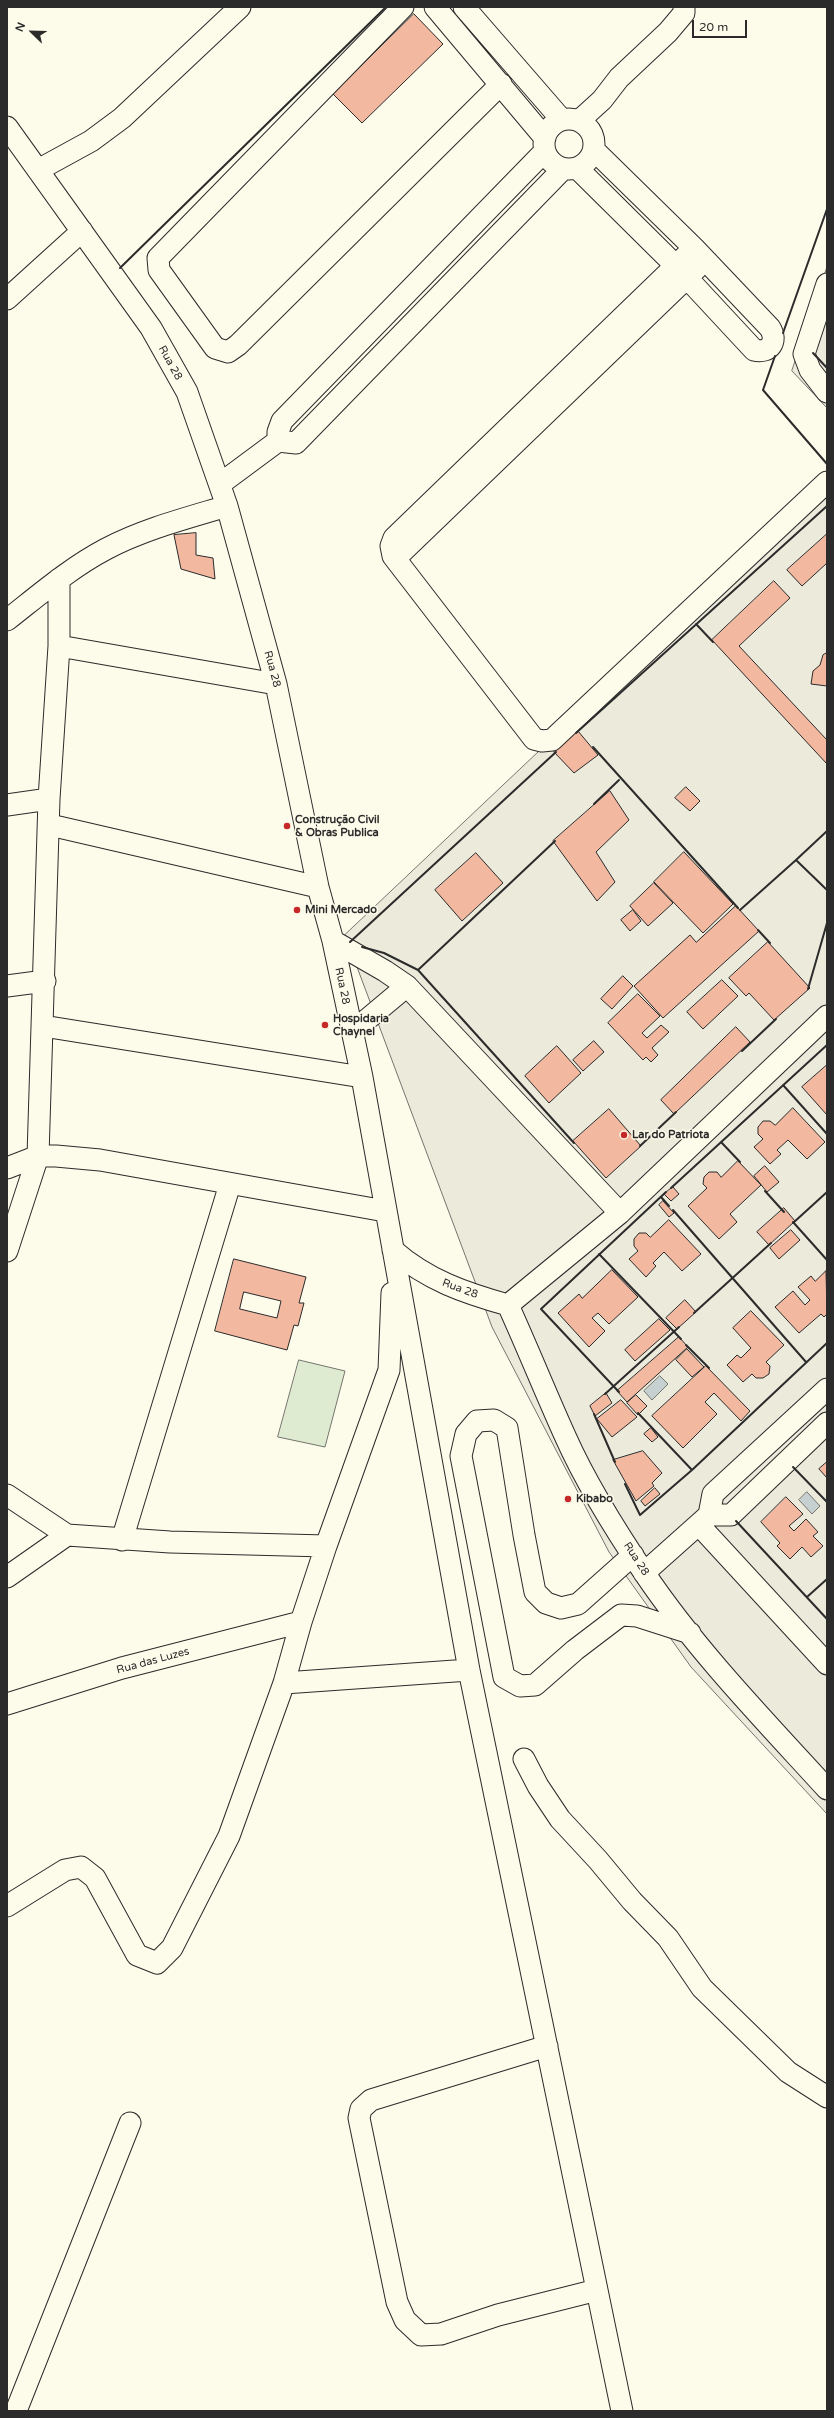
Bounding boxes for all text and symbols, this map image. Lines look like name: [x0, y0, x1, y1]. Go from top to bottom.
north arrow: [12, 12, 52, 52]
scale bar: [694, 12, 749, 38]
text: 20 m: [699, 20, 728, 34]
text: N: [13, 21, 28, 34]
street label: Rua 28: [155, 343, 185, 383]
street label: Rua 28: [261, 649, 283, 689]
place label: Construção Civil & Obras Publica: [295, 813, 379, 839]
marker: Construção Civil & Obras Publica: [282, 821, 292, 831]
place label: Mini Mercado: [305, 903, 377, 917]
marker: Mini Mercado: [292, 905, 302, 915]
street label: Rua 28: [332, 966, 352, 1006]
place label: Hospidaria Chaynel: [333, 1012, 389, 1038]
marker: Hospidaria Chaynel: [320, 1020, 330, 1030]
place label: Lar do Patriota: [632, 1128, 709, 1142]
marker: Lar do Patriota: [619, 1130, 629, 1140]
street label: Rua 28: [440, 1276, 480, 1302]
place label: Kibabo: [576, 1492, 613, 1506]
marker: Kibabo: [563, 1494, 573, 1504]
street label: Rua 28: [620, 1540, 652, 1578]
street label: Rua das Luzes: [115, 1645, 191, 1677]

